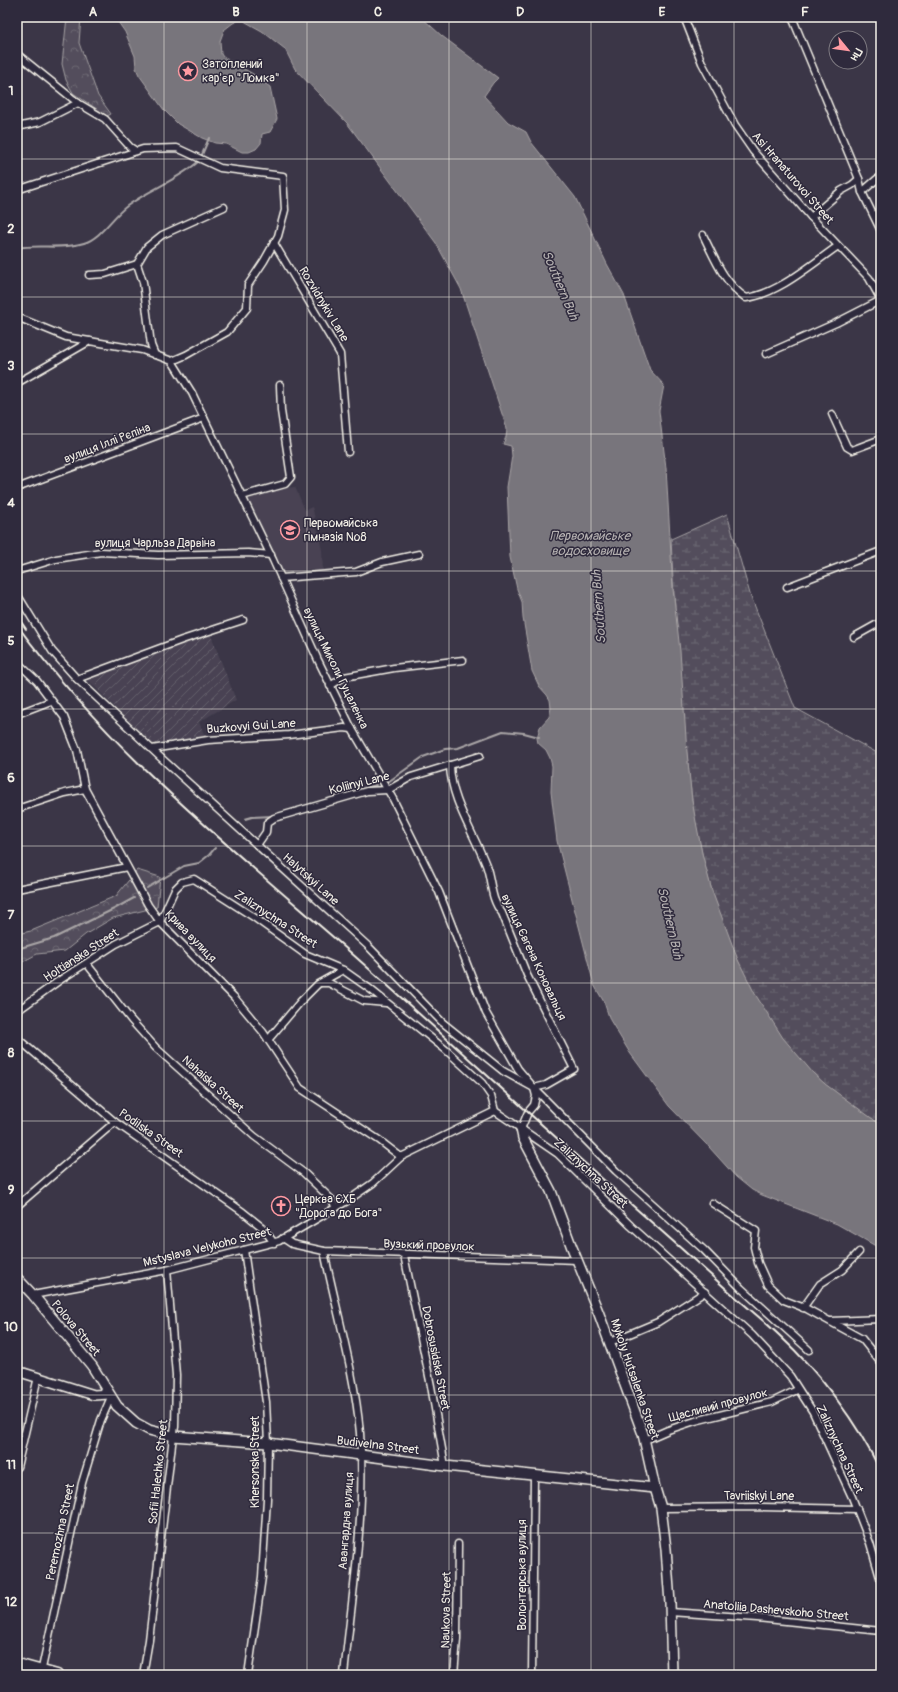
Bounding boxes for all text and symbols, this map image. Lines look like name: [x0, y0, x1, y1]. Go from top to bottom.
text: A: [89, 4, 98, 20]
text: B: [232, 4, 240, 20]
text: C: [374, 4, 382, 20]
text: D: [516, 4, 524, 20]
text: E: [659, 4, 666, 20]
text: F: [801, 4, 809, 20]
north arrow: [828, 30, 868, 70]
text: Пн: [847, 46, 865, 63]
place label: Затоплений кар'єр "Ломка": [202, 57, 280, 86]
place icon: Затоплений кар'єр "Ломка": [177, 60, 199, 82]
text: 1: [8, 83, 14, 99]
street label: Asi Hranaturovoi Street: [748, 129, 837, 228]
text: 2: [7, 221, 15, 237]
water label: Southern Buh: [538, 248, 582, 323]
street label: Rozvidnykiv Lane: [295, 264, 352, 345]
text: 3: [7, 358, 15, 374]
street label: вулиця Іллі Рєпіна: [62, 420, 153, 467]
text: 4: [7, 495, 15, 511]
place label: Первомайська гімназія №8: [304, 516, 378, 545]
school or university icon: Первомайська гімназія №8: [279, 519, 301, 541]
water label: Первомайське водосховище: [550, 528, 632, 559]
street label: вулиця Чарльза Дарвіна: [95, 536, 216, 551]
water label: Southern Buh: [588, 569, 610, 644]
street label: вулиця Миколи Гуцаленка: [300, 605, 372, 732]
text: 5: [7, 633, 15, 649]
street label: Buzkovyi Gui Lane: [206, 716, 296, 737]
street label: Koliinyi Lane: [327, 769, 391, 798]
text: 6: [7, 770, 15, 786]
street label: Halytskyi Lane: [279, 850, 342, 909]
water label: Southern Buh: [654, 886, 686, 962]
street label: Zaliznychna Street: [231, 887, 320, 952]
street label: вулиця Євгена Коновальця: [498, 892, 570, 1023]
text: 7: [8, 907, 15, 923]
street label: Крива вулиця: [162, 907, 220, 966]
street label: Holtianska Street: [41, 925, 122, 985]
text: 8: [8, 1045, 15, 1061]
street label: Nahaiska Street: [179, 1053, 247, 1116]
street label: Podilska Street: [116, 1106, 186, 1161]
street label: Zaliznychna Street: [550, 1135, 631, 1212]
text: 9: [8, 1182, 15, 1198]
place label: Церква ЄХБ "Дорога до Бога": [295, 1192, 382, 1221]
church icon: Церква ЄХБ "Дорога до Бога": [270, 1195, 292, 1217]
street label: Mstyslava Velykoho Street: [142, 1224, 273, 1271]
street label: Вузький провулок: [383, 1236, 475, 1255]
street label: Polova Street: [48, 1297, 103, 1360]
street label: Dobrosusidska Street: [418, 1305, 453, 1412]
street label: Mykoly Hutsalenka Street: [607, 1317, 662, 1441]
text: 10: [4, 1319, 18, 1335]
street label: Щасливий провулок: [667, 1385, 769, 1426]
street label: Zaliznychna Street: [812, 1403, 867, 1496]
street label: Khersonska Street: [248, 1416, 263, 1508]
street label: Sofii Halechko Street: [146, 1419, 171, 1525]
street label: Budivelna Street: [336, 1433, 420, 1458]
text: 11: [6, 1457, 16, 1473]
street label: Авангардна вулиця: [336, 1471, 357, 1570]
street label: Peremozhna Street: [43, 1482, 78, 1582]
street label: Tavriiskyi Lane: [724, 1489, 794, 1504]
street label: Волонтерська вулиця: [515, 1519, 530, 1631]
street label: Naukova Street: [438, 1571, 455, 1649]
text: 12: [5, 1594, 17, 1610]
street label: Anatoliia Dashevskoho Street: [703, 1597, 849, 1624]

